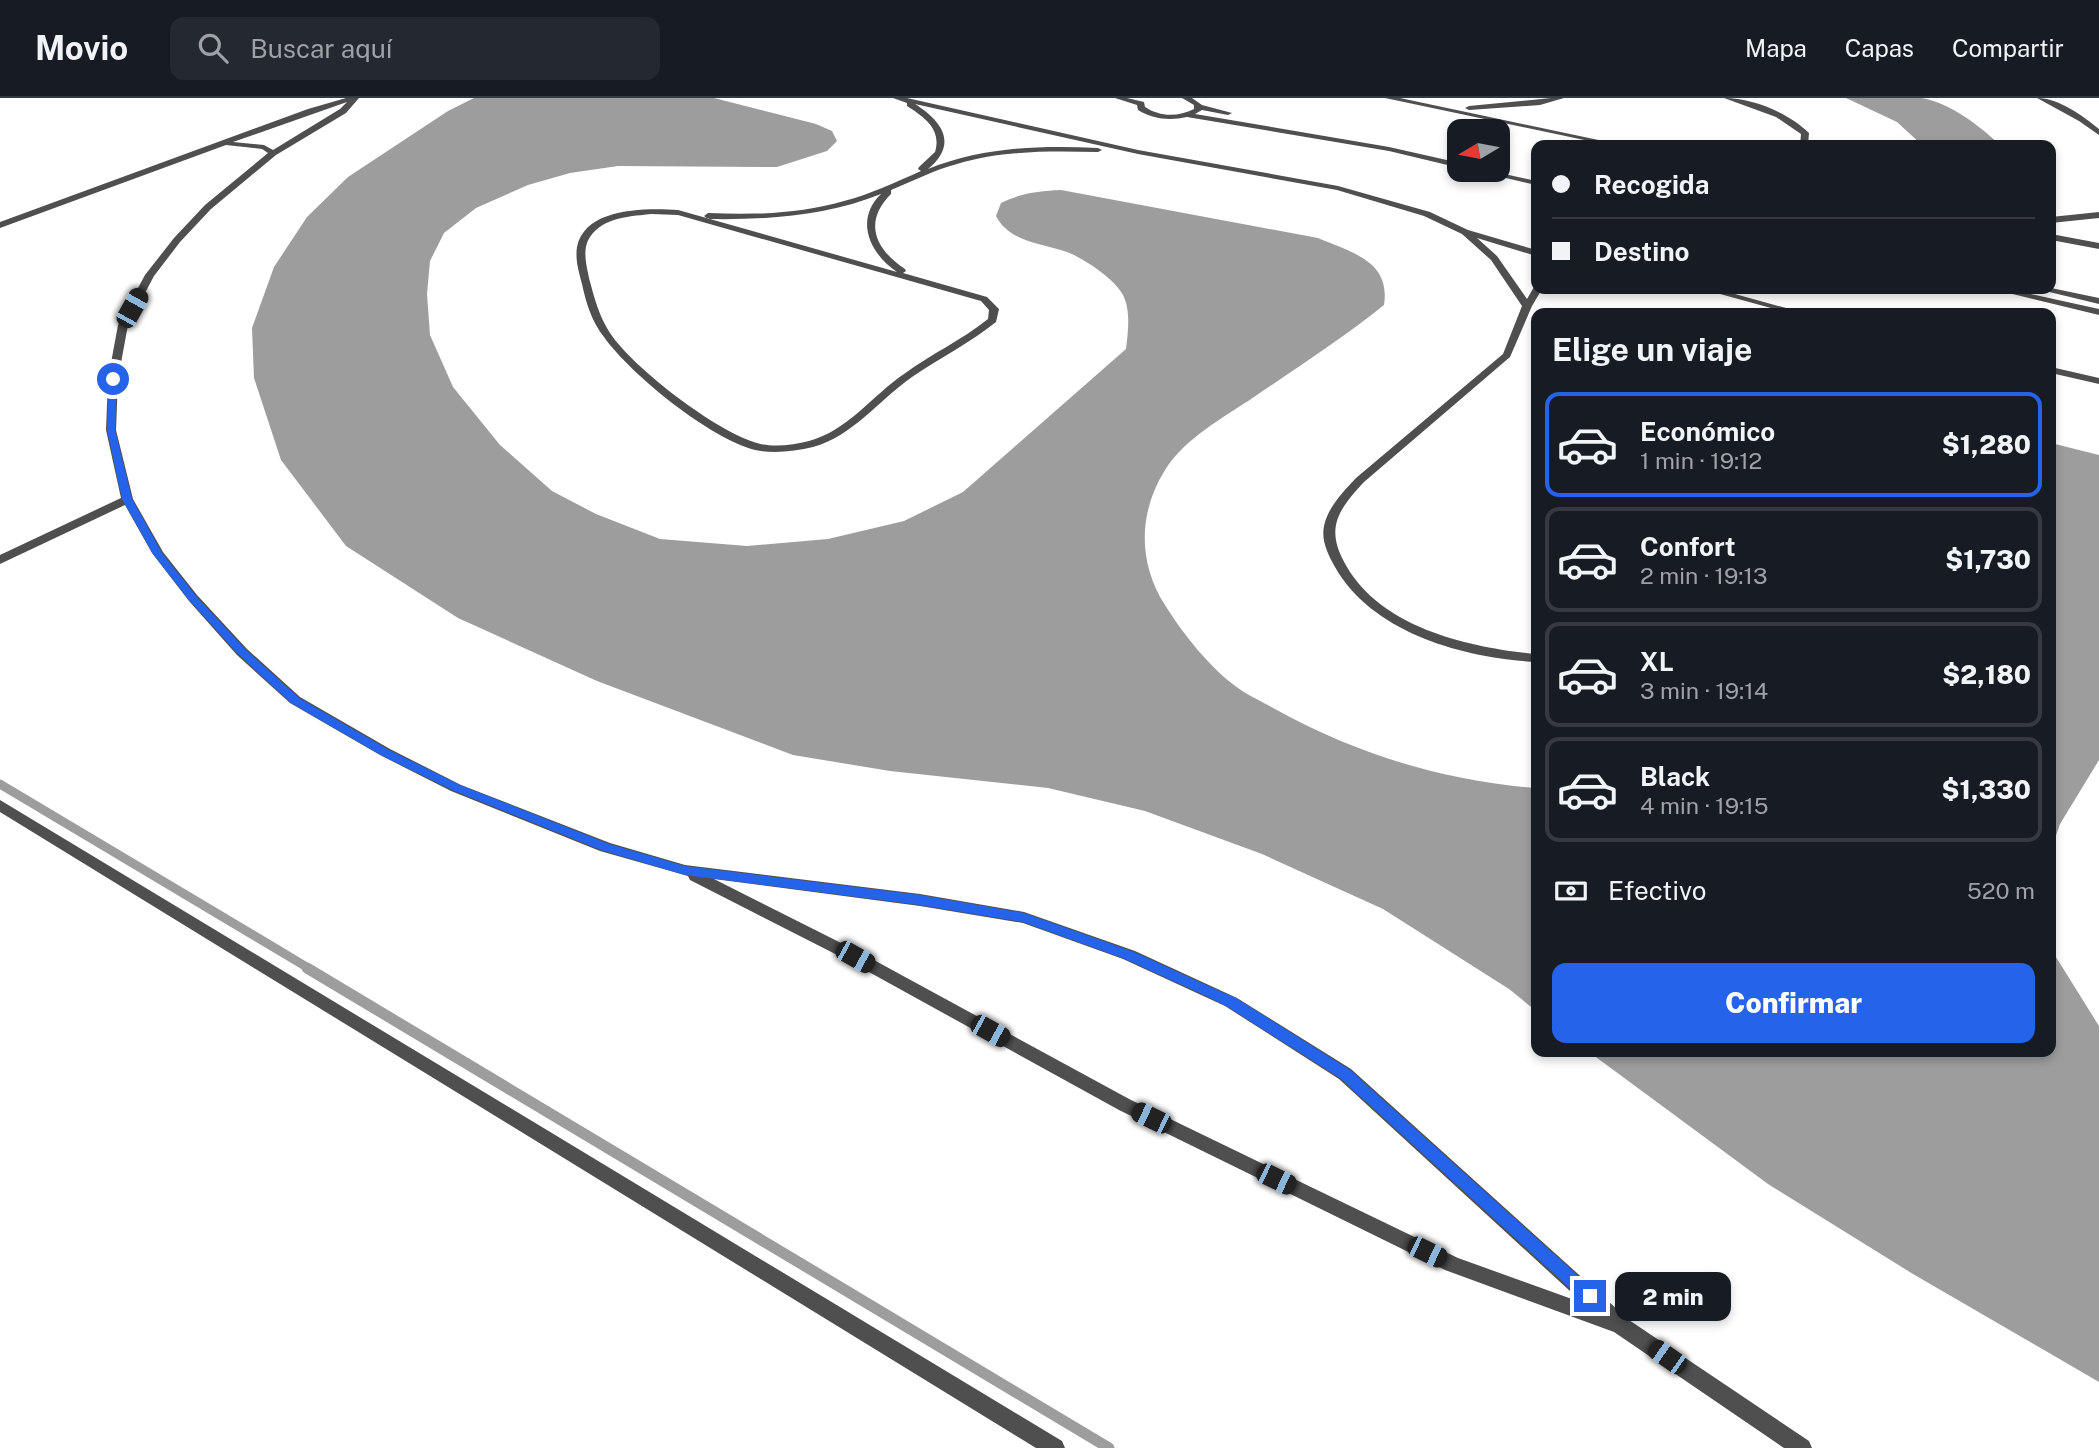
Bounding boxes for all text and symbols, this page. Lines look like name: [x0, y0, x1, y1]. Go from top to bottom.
search box: [170, 17, 660, 80]
text: Movio: [35, 29, 128, 67]
icon: search: [194, 29, 232, 67]
text: Buscar aquí: [250, 33, 392, 64]
text: Mapa: [1745, 34, 1807, 62]
text: Capas: [1845, 34, 1914, 62]
text: Compartir: [1952, 34, 2064, 62]
north arrow: [1447, 119, 1510, 182]
map controls: [1447, 119, 1510, 182]
text: Recogida: [1594, 169, 1709, 200]
text: Destino: [1594, 236, 1690, 267]
car: [113, 285, 152, 331]
text: Elige un viaje: [1552, 331, 1752, 368]
route start: [97, 363, 129, 395]
icon: car: [1556, 413, 1619, 476]
text: Económico: [1640, 416, 1775, 447]
text: $1,280: [1942, 429, 2031, 460]
text: 1 min · 19:12: [1640, 447, 1762, 474]
icon: car: [1556, 528, 1619, 591]
text: Confort: [1640, 531, 1736, 562]
text: $1,730: [1945, 544, 2031, 575]
text: 2 min · 19:13: [1640, 562, 1767, 589]
icon: car: [1556, 643, 1619, 706]
text: XL: [1640, 646, 1674, 677]
text: $2,180: [1942, 659, 2031, 690]
text: 3 min · 19:14: [1640, 677, 1768, 704]
icon: car: [1556, 758, 1619, 821]
text: Black: [1640, 761, 1710, 792]
text: $1,330: [1942, 774, 2031, 805]
text: 4 min · 19:15: [1640, 792, 1768, 819]
icon: cash: [1552, 872, 1590, 910]
text: Efectivo: [1608, 875, 1706, 906]
text: 520 m: [1967, 877, 2035, 904]
car: [832, 938, 879, 976]
button: Confirmar: [1552, 963, 2035, 1043]
car: [967, 1012, 1014, 1050]
car: [1128, 1099, 1175, 1137]
car: [1253, 1160, 1300, 1198]
car: [1404, 1233, 1451, 1271]
callout: 2 min: [1614, 1272, 1730, 1320]
route end: [1574, 1280, 1606, 1312]
text: 2 min: [1642, 1283, 1704, 1310]
car: [1644, 1336, 1691, 1378]

